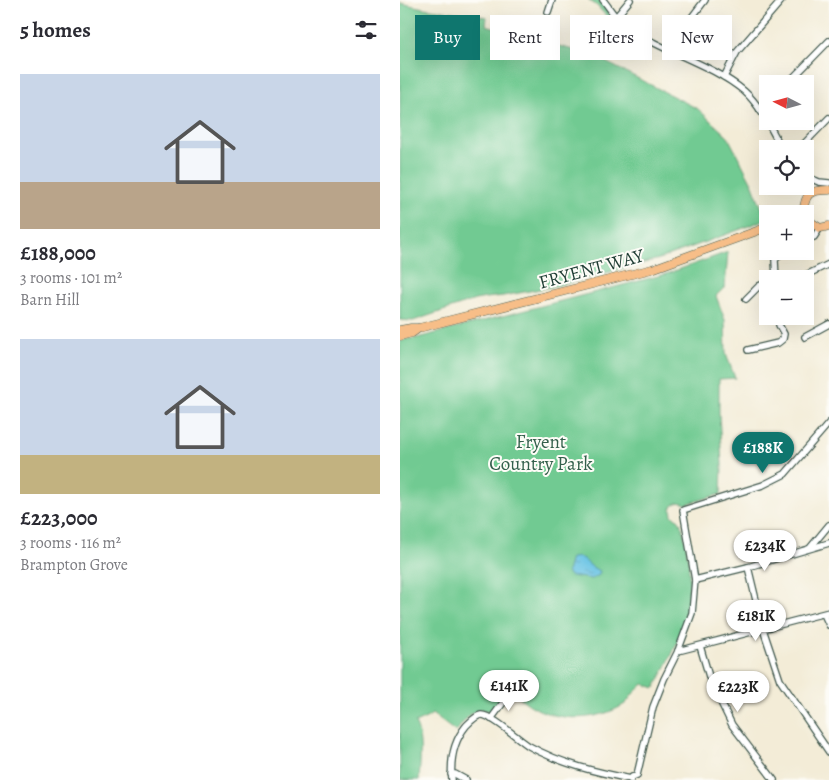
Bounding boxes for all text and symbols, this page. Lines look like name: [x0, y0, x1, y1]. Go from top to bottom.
chip: Buy: [415, 15, 480, 60]
chip: Rent: [490, 15, 560, 60]
chip: Filters: [570, 15, 652, 60]
chip: New: [662, 15, 732, 60]
text: 5 homes: [20, 16, 91, 44]
icon: filters: [352, 16, 380, 44]
north arrow: [759, 75, 814, 130]
map controls: [759, 75, 814, 325]
icon: home: [155, 107, 245, 197]
button: locate: [759, 140, 814, 195]
button: +: [759, 205, 814, 260]
text: £188,000: [20, 239, 96, 267]
street label: FRYENT WAY: [536, 242, 647, 295]
text: 3 rooms · 101 m²: [20, 267, 122, 289]
button: −: [759, 270, 814, 325]
text: Barn Hill: [20, 289, 79, 311]
icon: home: [155, 372, 245, 462]
park label: Fryent Country Park: [489, 429, 593, 477]
pin: £188K: [728, 432, 798, 474]
text: £188K: [743, 437, 783, 459]
text: £223,000: [20, 504, 98, 532]
pin: £234K: [730, 530, 800, 572]
text: 3 rooms · 116 m²: [20, 532, 121, 554]
text: £234K: [745, 535, 785, 557]
text: Brampton Grove: [20, 554, 128, 576]
pin: £181K: [721, 600, 791, 642]
text: £181K: [737, 605, 775, 627]
pin: £141K: [474, 670, 544, 712]
pin: £223K: [703, 670, 773, 713]
text: £141K: [490, 675, 528, 697]
text: £223K: [717, 676, 759, 698]

